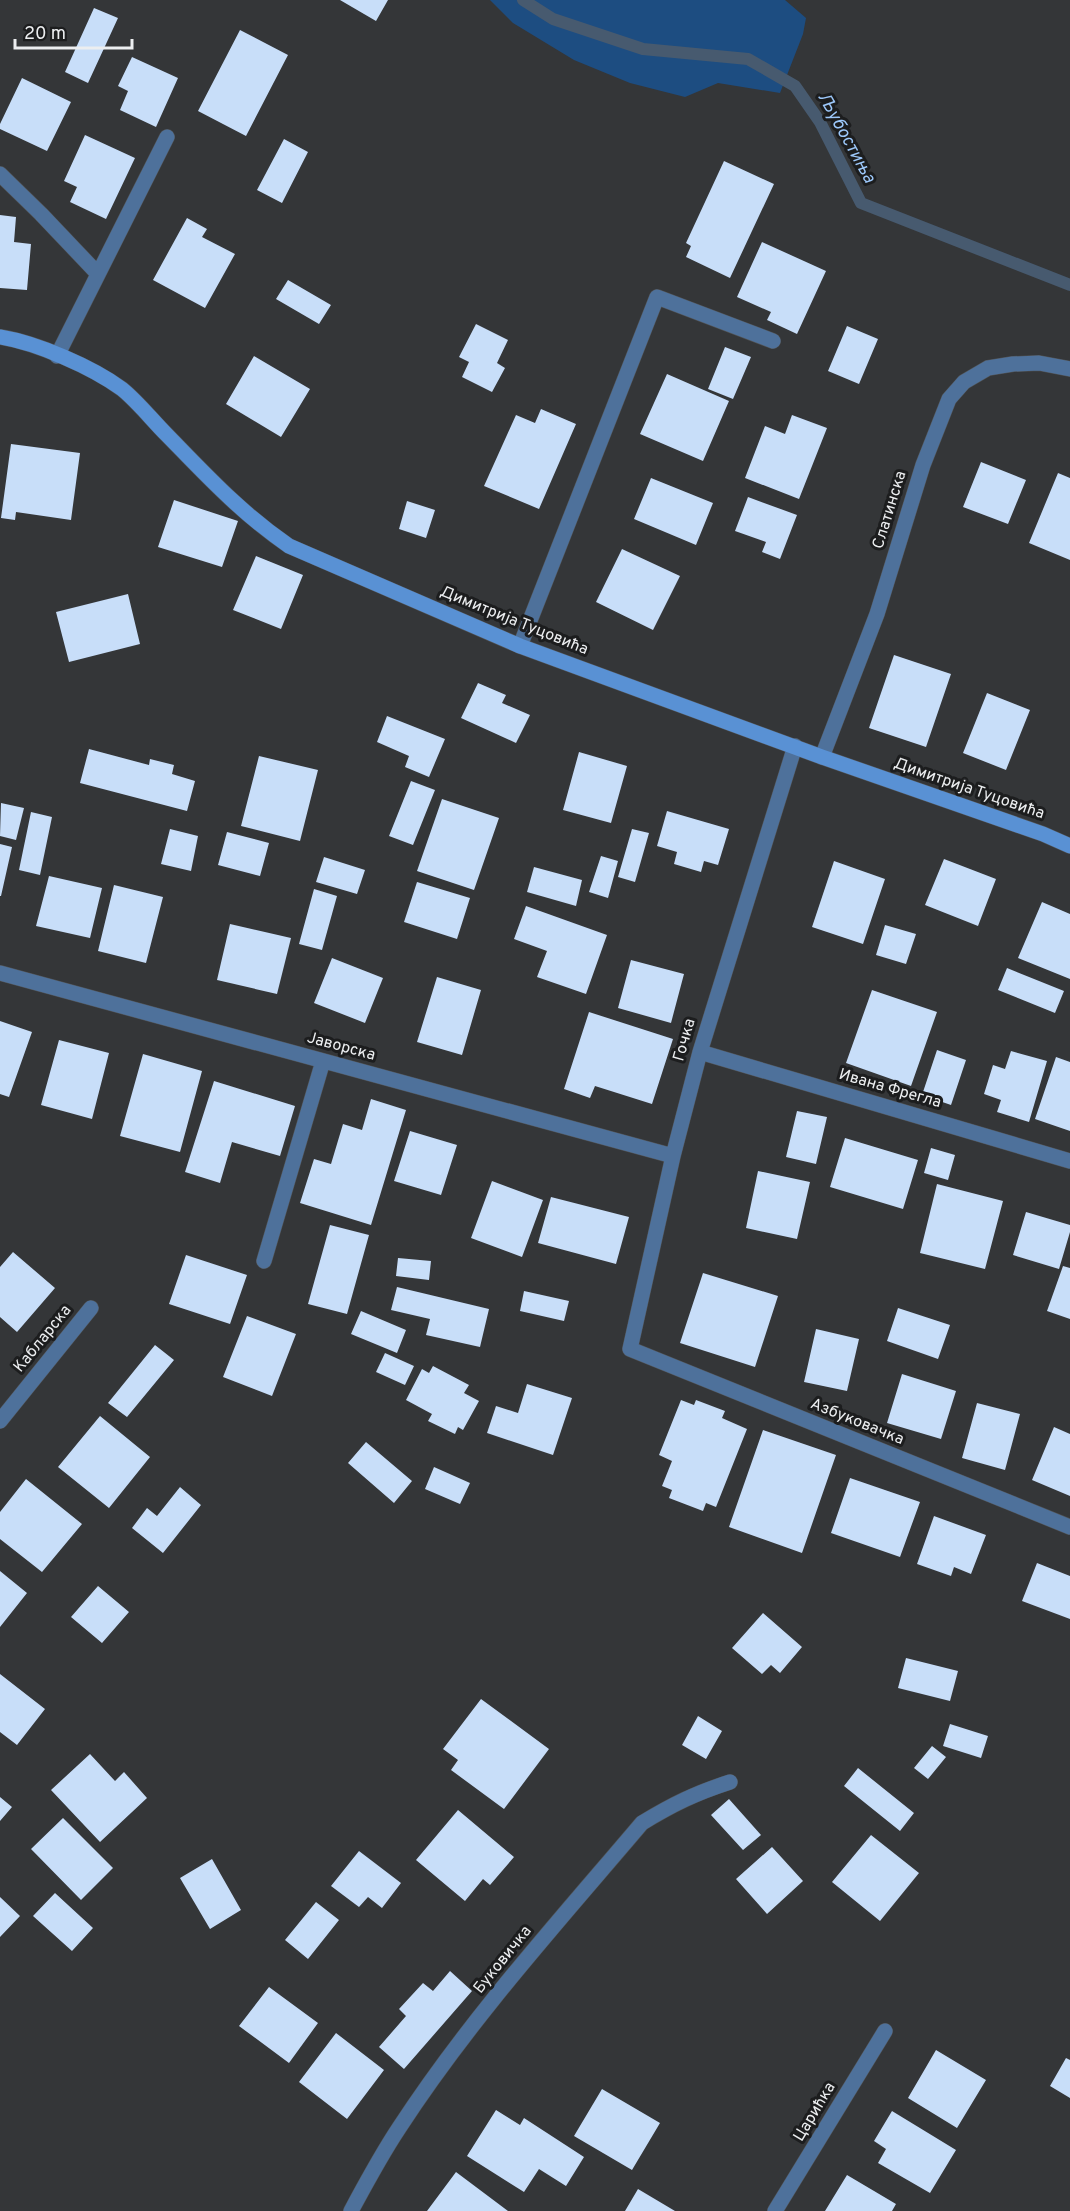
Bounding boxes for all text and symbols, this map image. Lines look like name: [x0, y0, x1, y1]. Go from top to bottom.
scale bar: [15, 12, 132, 50]
text: 20 m: [24, 23, 66, 46]
water label: Љубостиња: [812, 89, 881, 188]
street label: Слатинска: [869, 468, 911, 552]
street label: Димитрија Туцовића: [437, 582, 591, 660]
street label: Димитрија Туцовића: [891, 754, 1047, 824]
street label: Гочка: [669, 1016, 701, 1064]
street label: Јаворска: [305, 1028, 377, 1066]
street label: Ивана Фрегла: [836, 1065, 944, 1113]
street label: Кабларска: [10, 1301, 76, 1377]
street label: Азбуковачка: [807, 1394, 907, 1450]
street label: Буковичка: [469, 1922, 537, 1998]
street label: Царићка: [790, 2079, 840, 2145]

